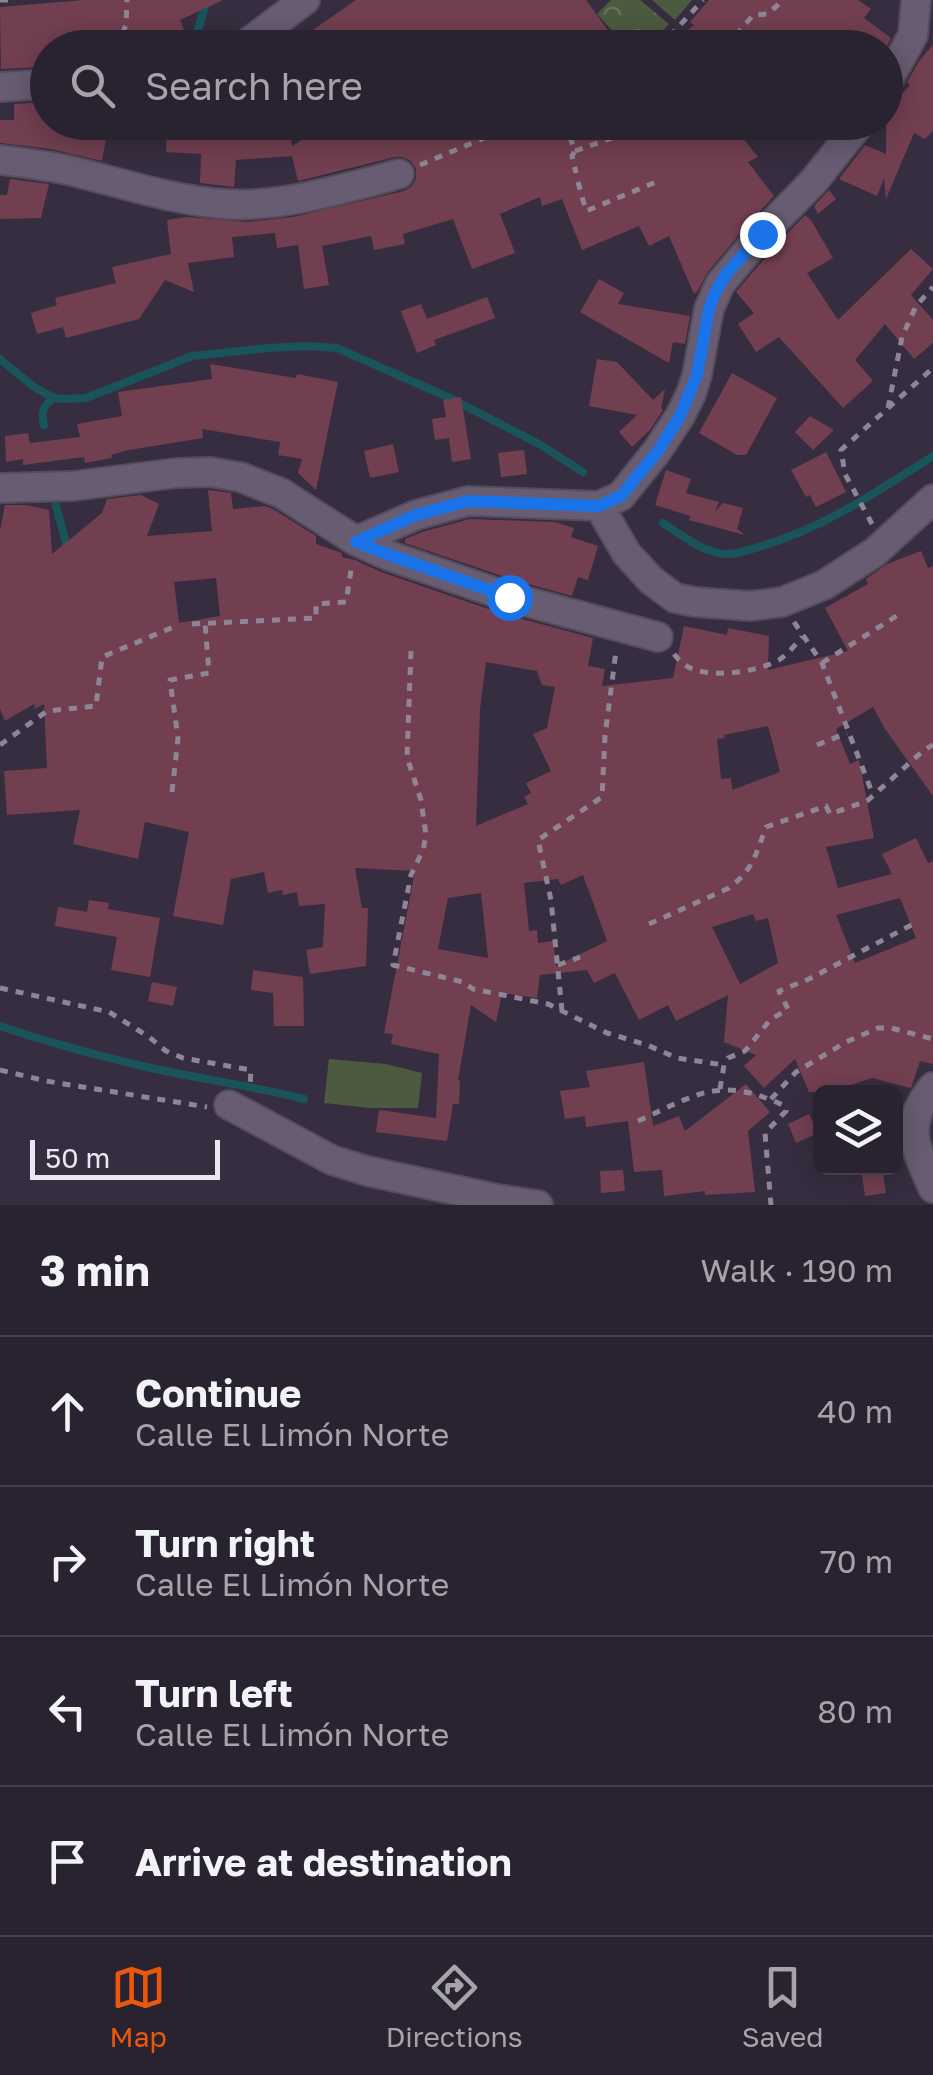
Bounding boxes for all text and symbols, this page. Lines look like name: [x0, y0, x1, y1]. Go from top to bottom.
search box: [30, 30, 903, 140]
icon: search: [65, 58, 120, 113]
text: Search here: [145, 63, 363, 108]
route end: [740, 212, 786, 258]
route start: [487, 575, 533, 621]
map controls: [813, 1085, 903, 1175]
button: layers: [813, 1085, 903, 1175]
scale bar: [30, 1135, 220, 1180]
text: 50 m: [45, 1141, 110, 1174]
text: 3 min: [40, 1245, 150, 1295]
text: Walk · 190 m: [701, 1251, 893, 1289]
text: Continue: [135, 1370, 301, 1415]
icon: ahead: [40, 1384, 95, 1439]
text: 40 m: [817, 1392, 893, 1430]
text: Calle El Limón Norte: [135, 1415, 449, 1453]
text: Turn right: [135, 1520, 315, 1565]
icon: right: [40, 1534, 95, 1589]
text: 70 m: [820, 1542, 893, 1580]
text: Calle El Limón Norte: [135, 1565, 449, 1603]
text: Turn left: [135, 1670, 293, 1715]
icon: left: [40, 1684, 95, 1739]
text: 80 m: [817, 1692, 893, 1730]
text: Calle El Limón Norte: [135, 1715, 449, 1753]
icon: arrive: [40, 1834, 95, 1889]
text: Arrive at destination: [135, 1839, 512, 1884]
tab: Map: [110, 1960, 167, 2053]
tab: Directions: [386, 1960, 523, 2053]
tab: Saved: [742, 1960, 823, 2053]

